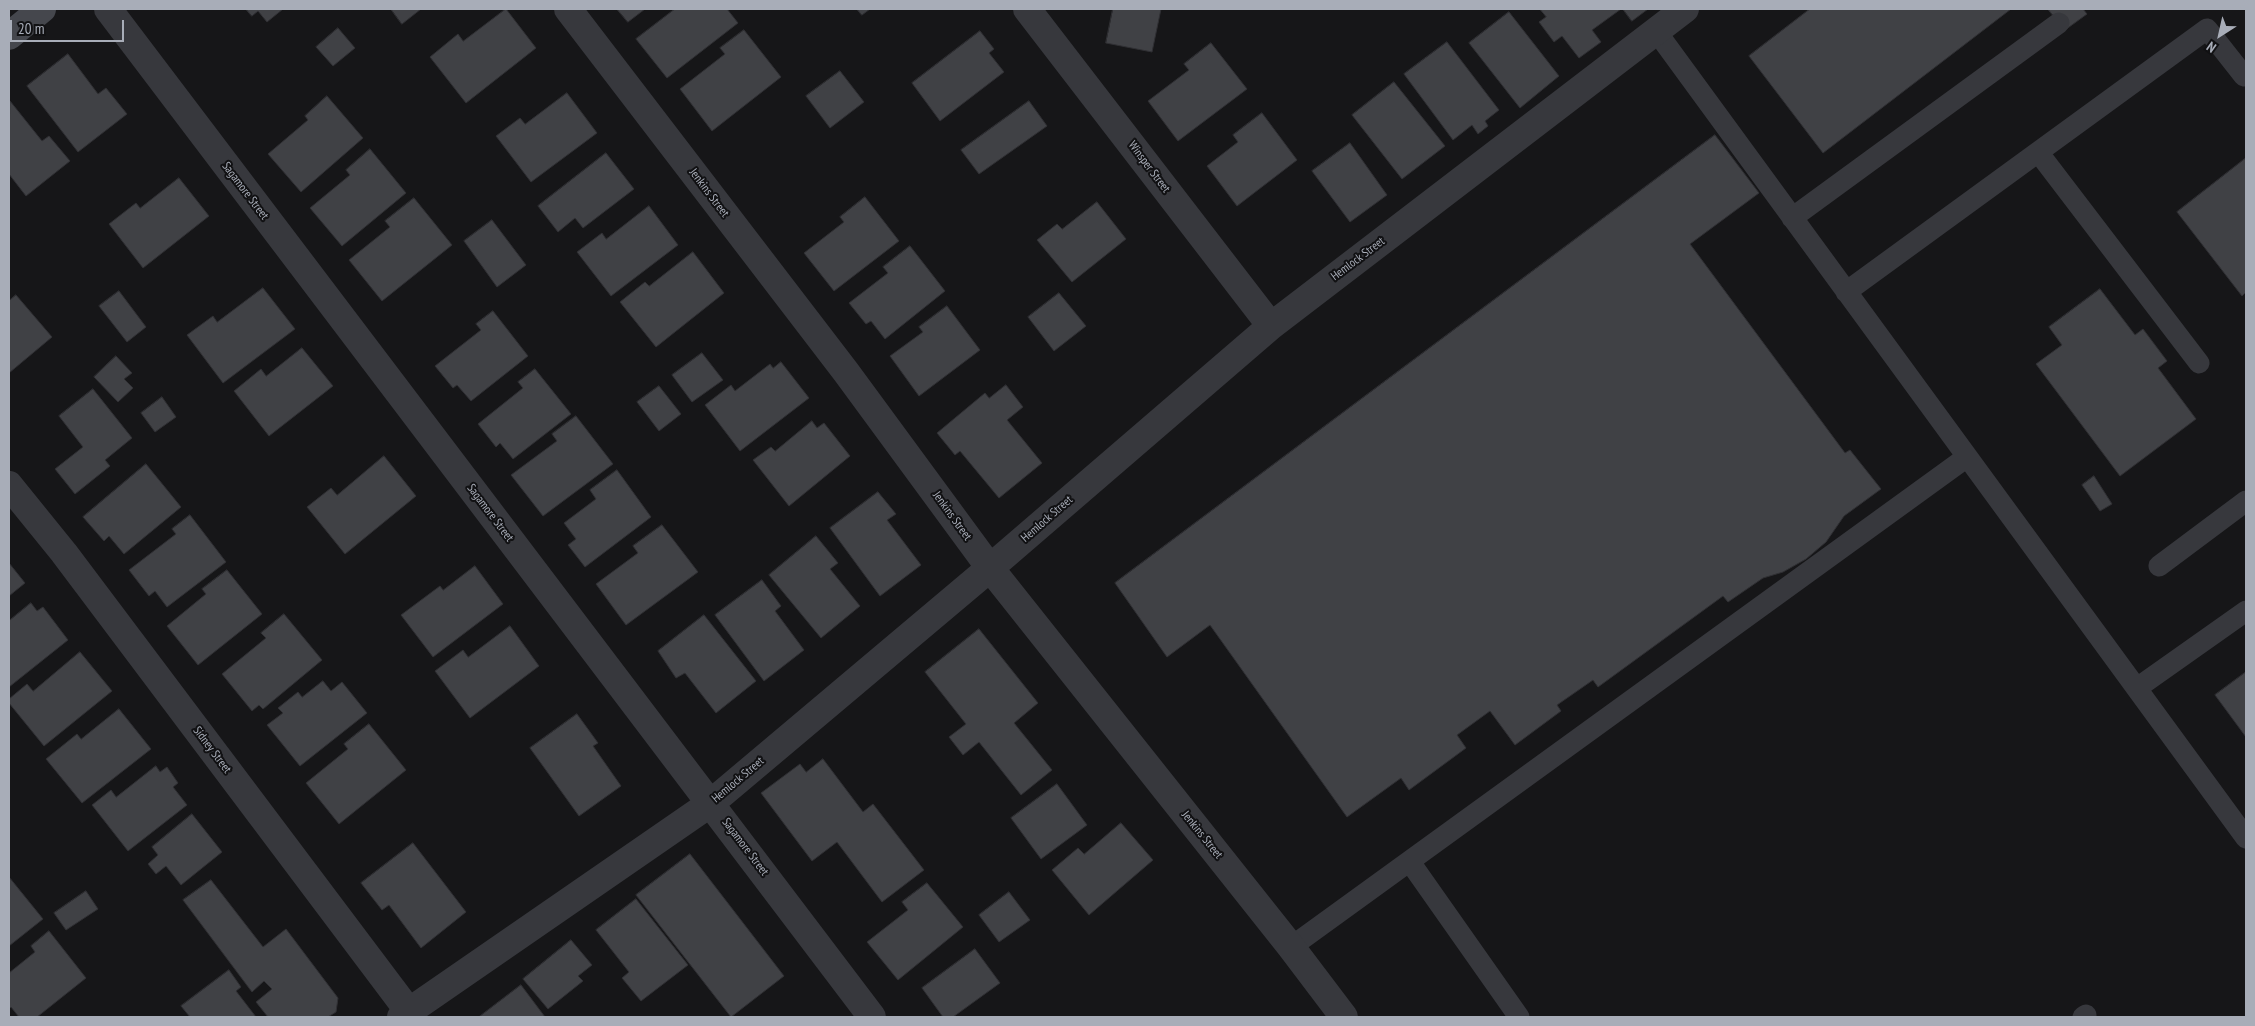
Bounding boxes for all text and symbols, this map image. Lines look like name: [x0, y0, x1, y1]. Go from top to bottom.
scale bar: [12, 10, 126, 42]
north arrow: [2195, 10, 2245, 60]
text: 20 m: [18, 19, 44, 38]
text: N: [2203, 38, 2220, 57]
street label: Winsper Street: [1125, 138, 1173, 196]
street label: Sagamore Street: [219, 159, 271, 223]
street label: Jenkins Street: [686, 166, 732, 220]
street label: Hemlock Street: [1328, 234, 1388, 284]
street label: Sagamore Street: [464, 481, 516, 545]
street label: Jenkins Street: [929, 489, 975, 543]
street label: Hemlock Street: [1018, 493, 1076, 545]
street label: Sidney Street: [190, 724, 234, 776]
street label: Hemlock Street: [709, 754, 767, 806]
street label: Jenkins Street: [1178, 808, 1226, 862]
street label: Sagamore Street: [719, 815, 771, 879]

